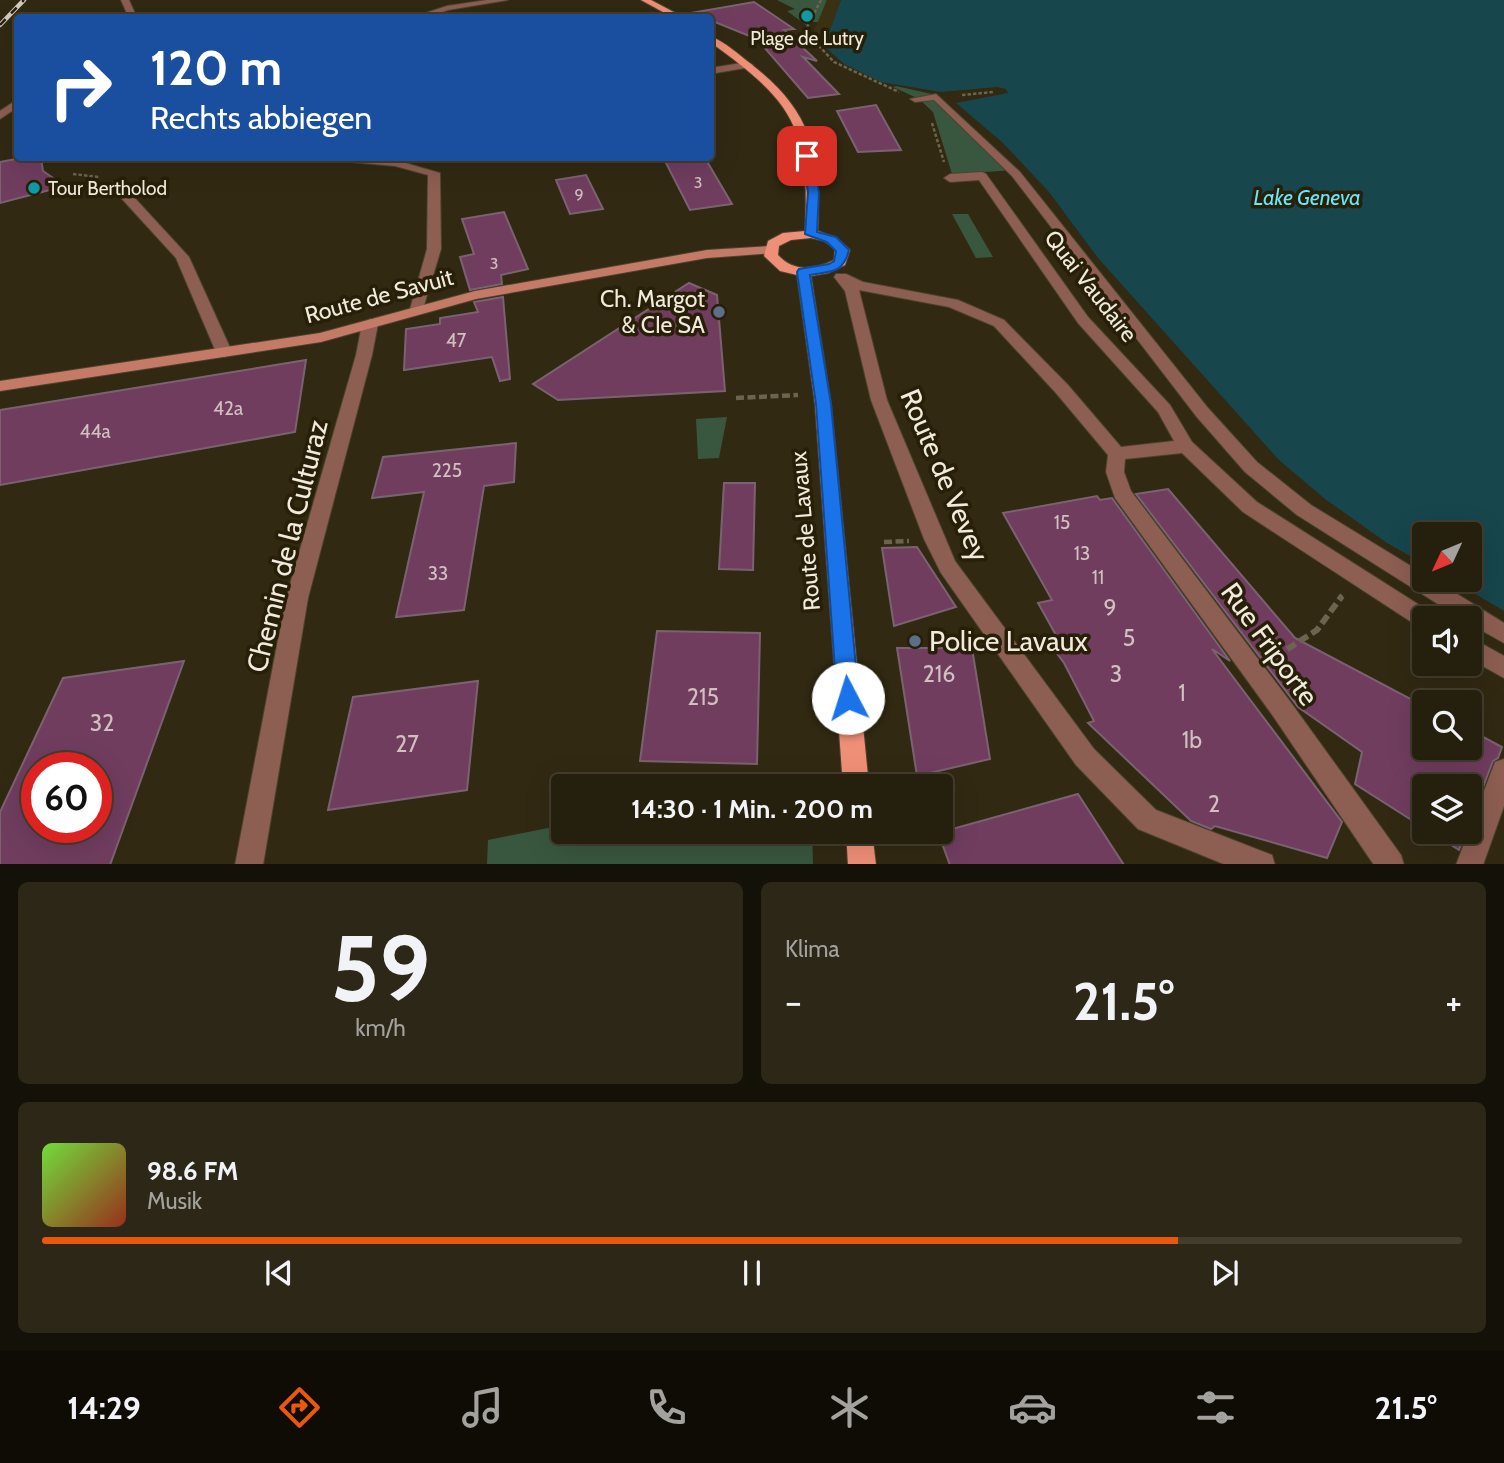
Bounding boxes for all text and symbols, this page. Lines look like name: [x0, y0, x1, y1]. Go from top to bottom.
marker: Plage de Lutry: [799, 8, 815, 24]
place label: Plage de Lutry: [750, 27, 864, 50]
text: 120 m: [150, 38, 282, 97]
icon: right: [35, 42, 126, 133]
text: Rechts abbiegen: [150, 98, 372, 137]
pin: [777, 126, 837, 186]
icon: arrive: [788, 137, 826, 175]
house number: 3: [694, 173, 702, 192]
place label: Tour Bertholod: [48, 177, 167, 200]
marker: Tour Bertholod: [26, 180, 42, 196]
house number: 9: [574, 185, 584, 204]
water label: Lake Geneva: [1253, 185, 1361, 210]
street label: Quai Vaudaire: [1039, 224, 1144, 348]
house number: 3: [490, 254, 498, 273]
street label: Route de Savuit: [302, 263, 457, 329]
place label: Ch. Margot & CIe SA: [600, 285, 705, 339]
marker: Ch. Margot & CIe SA: [711, 304, 727, 320]
house number: 47: [446, 329, 467, 352]
street label: Route de Vevey: [893, 384, 997, 566]
house number: 42a: [213, 397, 243, 420]
street label: Chemin de la Culturaz: [239, 416, 335, 676]
house number: 44a: [79, 420, 111, 443]
street label: Route de Lavaux: [784, 450, 826, 612]
house number: 225: [432, 459, 462, 482]
house number: 15: [1054, 511, 1070, 534]
north arrow: [1412, 522, 1482, 592]
map controls: [1412, 522, 1482, 844]
house number: 13: [1074, 542, 1090, 565]
house number: 33: [428, 562, 448, 585]
house number: 11: [1092, 566, 1104, 589]
street label: Rue Friporte: [1214, 576, 1326, 712]
house number: 9: [1103, 594, 1117, 622]
button: sound: [1412, 606, 1482, 676]
place label: Police Lavaux: [929, 624, 1088, 658]
house number: 5: [1123, 624, 1135, 652]
marker: Police Lavaux: [907, 633, 923, 649]
house number: 216: [923, 660, 955, 688]
house number: 3: [1110, 660, 1122, 688]
position arrow: [811, 661, 885, 735]
house number: 1: [1178, 679, 1186, 707]
house number: 215: [687, 683, 719, 711]
button: search: [1412, 690, 1482, 760]
house number: 32: [90, 709, 114, 737]
house number: 1b: [1182, 726, 1202, 754]
house number: 27: [395, 730, 419, 758]
speed limit sign: 60: [21, 752, 112, 843]
button: layers: [1412, 774, 1482, 844]
house number: 2: [1208, 790, 1220, 818]
text: 14:30 · 1 Min. · 200 m: [631, 793, 873, 825]
text: 59: [330, 913, 431, 1024]
text: Klima: [785, 935, 840, 963]
text: 21.5°: [1073, 970, 1174, 1033]
text: −: [785, 978, 802, 1025]
text: +: [1445, 978, 1462, 1025]
text: km/h: [355, 1014, 406, 1042]
text: 98.6 FM: [147, 1155, 238, 1187]
text: Musik: [147, 1187, 202, 1215]
icon: previous: [260, 1254, 298, 1292]
icon: pause: [733, 1254, 771, 1292]
icon: next: [1206, 1254, 1244, 1292]
icon: directions: [275, 1383, 324, 1432]
icon: music: [458, 1383, 507, 1432]
icon: phone: [642, 1383, 691, 1432]
icon: climate: [825, 1383, 874, 1432]
icon: car: [1008, 1383, 1057, 1432]
icon: filters: [1191, 1383, 1240, 1432]
text: 14:29: [67, 1388, 141, 1427]
text: 21.5°: [1375, 1388, 1437, 1427]

